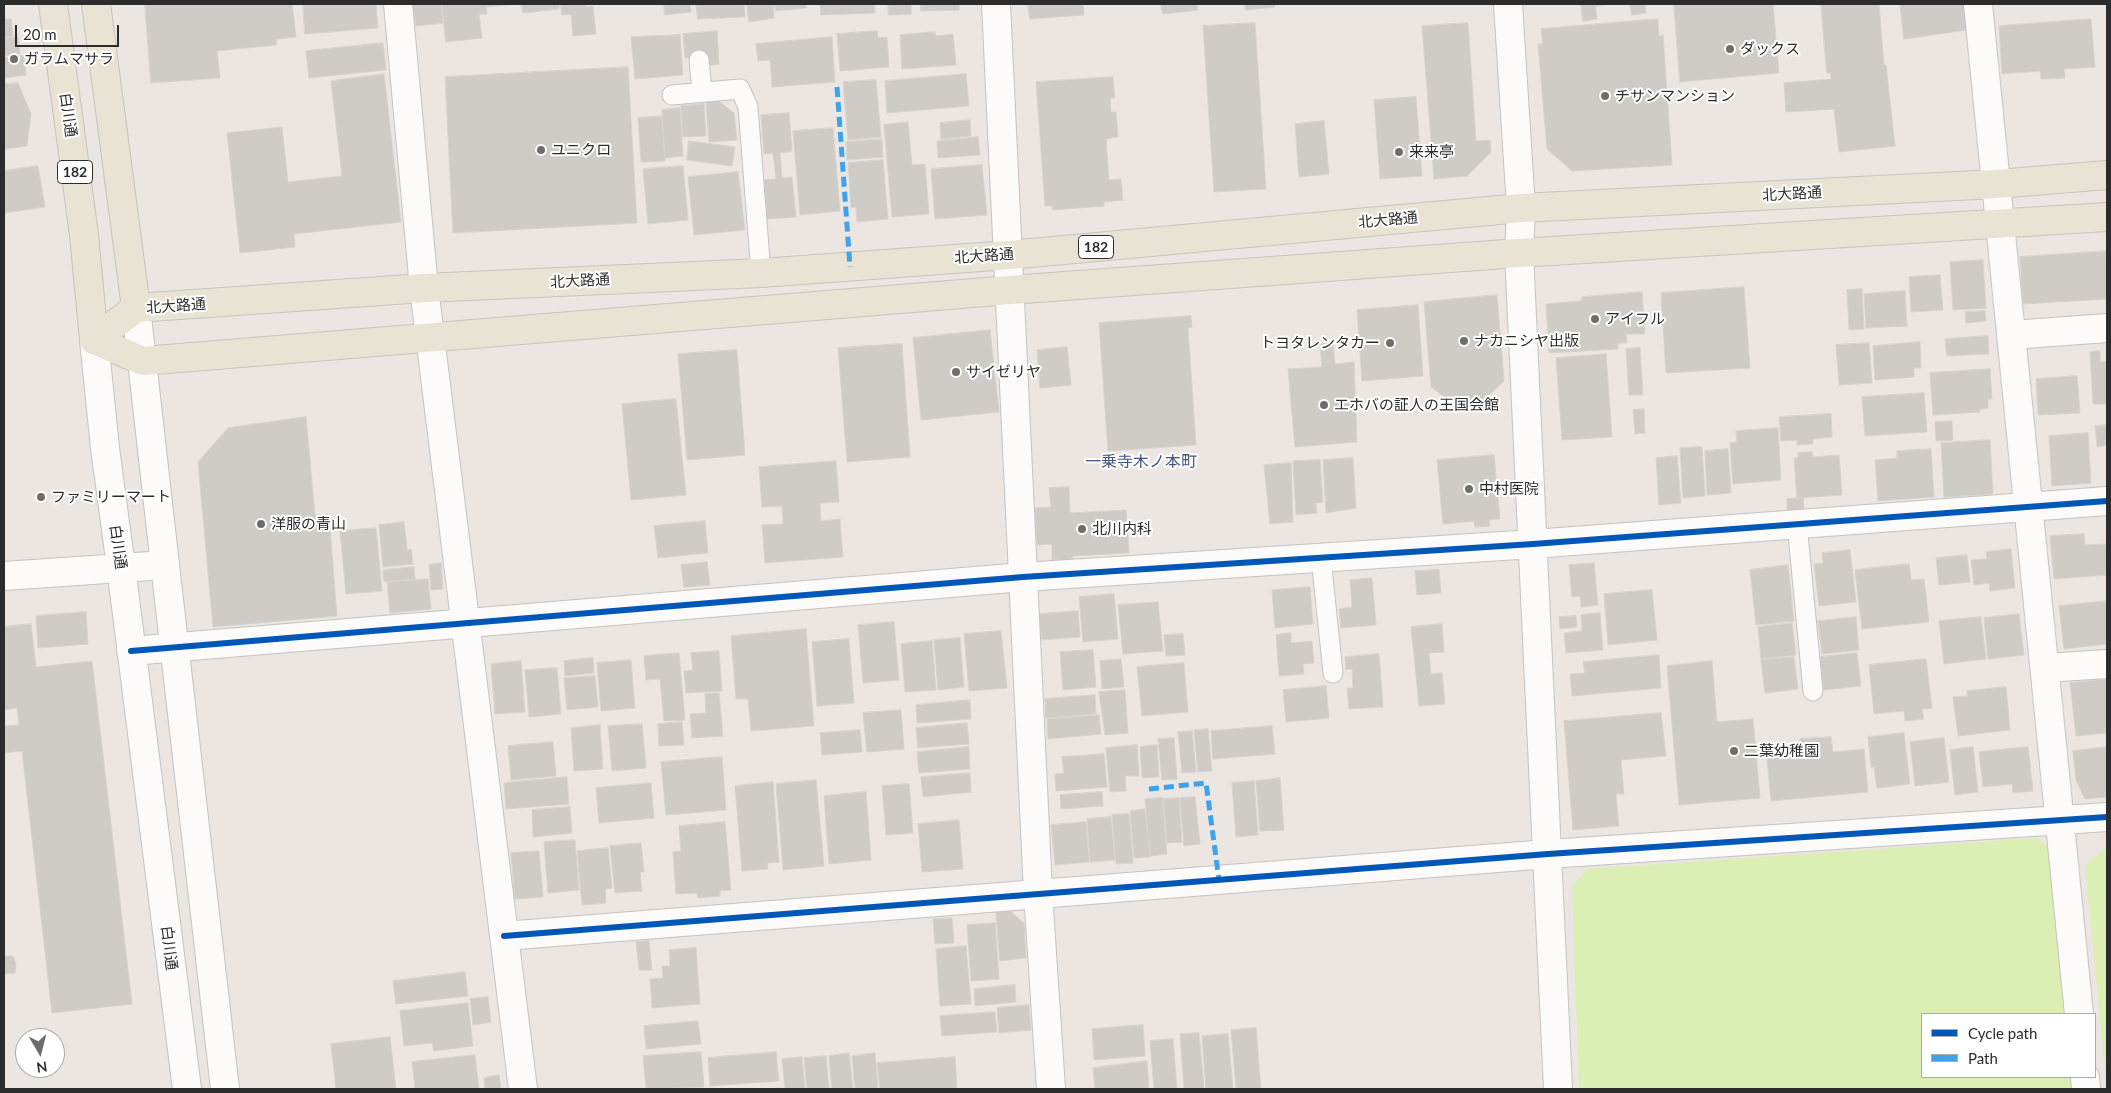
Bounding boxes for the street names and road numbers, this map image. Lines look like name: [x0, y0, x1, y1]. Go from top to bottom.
street label: 白川通: [56, 91, 80, 139]
road number: 182: [58, 160, 92, 183]
street label: 北大路通: [1762, 183, 1822, 205]
street label: 北大路通: [1357, 208, 1419, 232]
road number: 182: [1078, 236, 1114, 258]
street label: 北大路通: [953, 245, 1015, 267]
street label: 北大路通: [550, 270, 610, 292]
street label: 北大路通: [145, 295, 207, 317]
street label: 白川通: [106, 523, 130, 571]
street label: 白川通: [157, 925, 181, 971]

